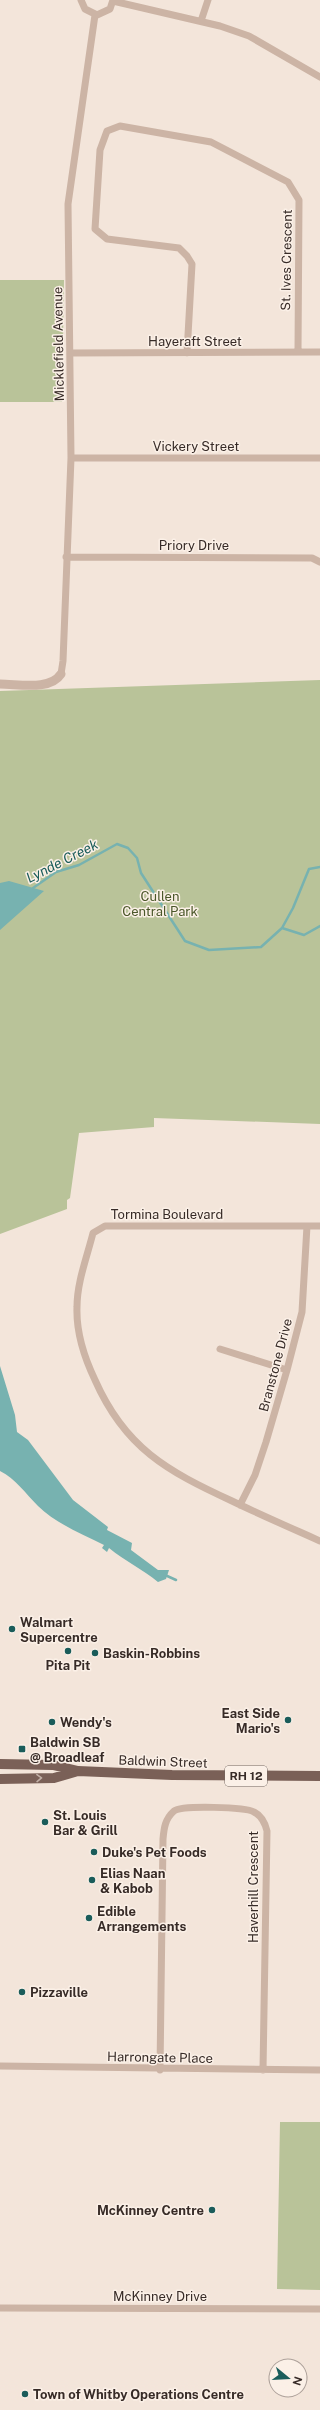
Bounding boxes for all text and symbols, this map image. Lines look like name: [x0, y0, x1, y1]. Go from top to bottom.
street label: St. Ives Crescent: [278, 209, 295, 311]
street label: Micklefield Avenue: [50, 287, 67, 401]
street label: Hayeraft Street: [148, 334, 242, 349]
street label: Vickery Street: [153, 439, 239, 454]
street label: Priory Drive: [159, 538, 229, 553]
water label: Lynde Creek: [23, 836, 101, 886]
park label: Cullen Central Park: [122, 889, 198, 919]
street label: Tormina Boulevard: [111, 1207, 223, 1222]
street label: Branstone Drive: [256, 1317, 295, 1413]
place label: Walmart Supercentre: [20, 1615, 98, 1645]
marker: Walmart Supercentre: [7, 1624, 17, 1634]
marker: Pita Pit: [63, 1646, 73, 1656]
place label: Baskin-Robbins: [103, 1646, 200, 1661]
marker: Baskin-Robbins: [90, 1648, 100, 1658]
place label: Pita Pit: [45, 1658, 91, 1673]
place label: East Side Mario's: [221, 1706, 280, 1736]
place label: Wendy's: [60, 1715, 112, 1730]
marker: East Side Mario's: [283, 1715, 293, 1725]
marker: Wendy's: [47, 1717, 57, 1727]
place label: Baldwin SB @ Broadleaf: [30, 1735, 104, 1765]
marker: Baldwin SB @ Broadleaf: [17, 1744, 27, 1754]
street label: Baldwin Street: [118, 1752, 208, 1771]
road number: RH 12: [225, 1766, 267, 1786]
one-way arrow: [36, 1774, 42, 1782]
place label: St. Louis Bar & Grill: [53, 1808, 118, 1838]
marker: St. Louis Bar & Grill: [40, 1817, 50, 1827]
street label: Haverhill Crescent: [246, 1831, 261, 1943]
place label: Duke's Pet Foods: [102, 1845, 207, 1860]
marker: Duke's Pet Foods: [89, 1847, 99, 1857]
place label: Elias Naan & Kabob: [100, 1866, 165, 1896]
marker: Elias Naan & Kabob: [87, 1875, 97, 1885]
place label: Edible Arrangements: [97, 1904, 187, 1934]
marker: Edible Arrangements: [84, 1913, 94, 1923]
place label: Pizzaville: [30, 1985, 88, 2000]
marker: Pizzaville: [17, 1987, 27, 1997]
street label: Harrongate Place: [107, 2049, 213, 2066]
place label: McKinney Centre: [97, 2203, 204, 2218]
marker: McKinney Centre: [207, 2205, 217, 2215]
street label: McKinney Drive: [113, 2289, 207, 2304]
north arrow: [268, 2358, 308, 2398]
text: N: [290, 2375, 305, 2387]
place label: Town of Whitby Operations Centre: [33, 2387, 244, 2402]
marker: Town of Whitby Operations Centre: [20, 2389, 30, 2399]

